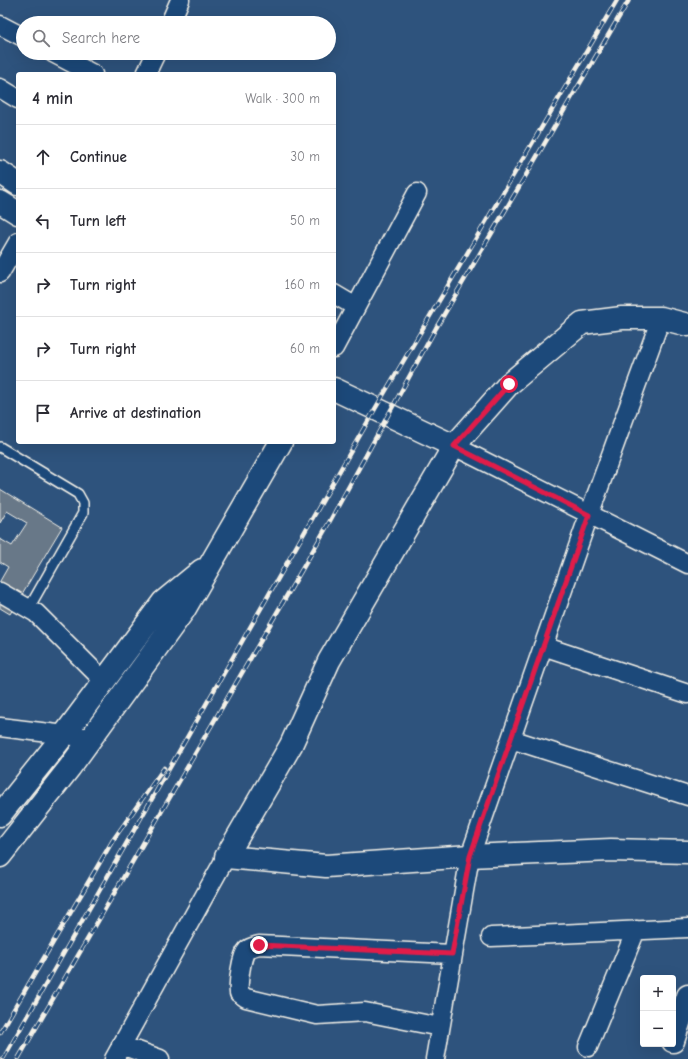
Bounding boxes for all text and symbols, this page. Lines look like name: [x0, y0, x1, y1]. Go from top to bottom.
search box: [16, 16, 336, 60]
icon: search: [30, 27, 52, 49]
text: Search here: [62, 29, 140, 47]
text: 4 min: [32, 89, 73, 108]
text: Walk · 300 m: [245, 91, 320, 106]
icon: ahead: [32, 146, 54, 168]
text: Continue: [70, 148, 127, 166]
text: 30 m: [290, 149, 320, 164]
icon: left: [32, 210, 54, 232]
text: Turn left: [70, 212, 126, 230]
text: 50 m: [290, 213, 320, 228]
icon: right: [32, 274, 54, 296]
text: Turn right: [70, 276, 136, 294]
text: 160 m: [285, 277, 320, 292]
icon: right: [32, 338, 54, 360]
text: Turn right: [70, 340, 136, 358]
text: 60 m: [290, 341, 320, 356]
route start: [500, 375, 518, 393]
icon: arrive: [32, 402, 54, 424]
text: Arrive at destination: [70, 404, 201, 422]
route end: [250, 936, 268, 954]
map controls: [640, 975, 676, 1047]
button: +: [640, 975, 676, 1011]
button: −: [640, 1011, 676, 1047]

